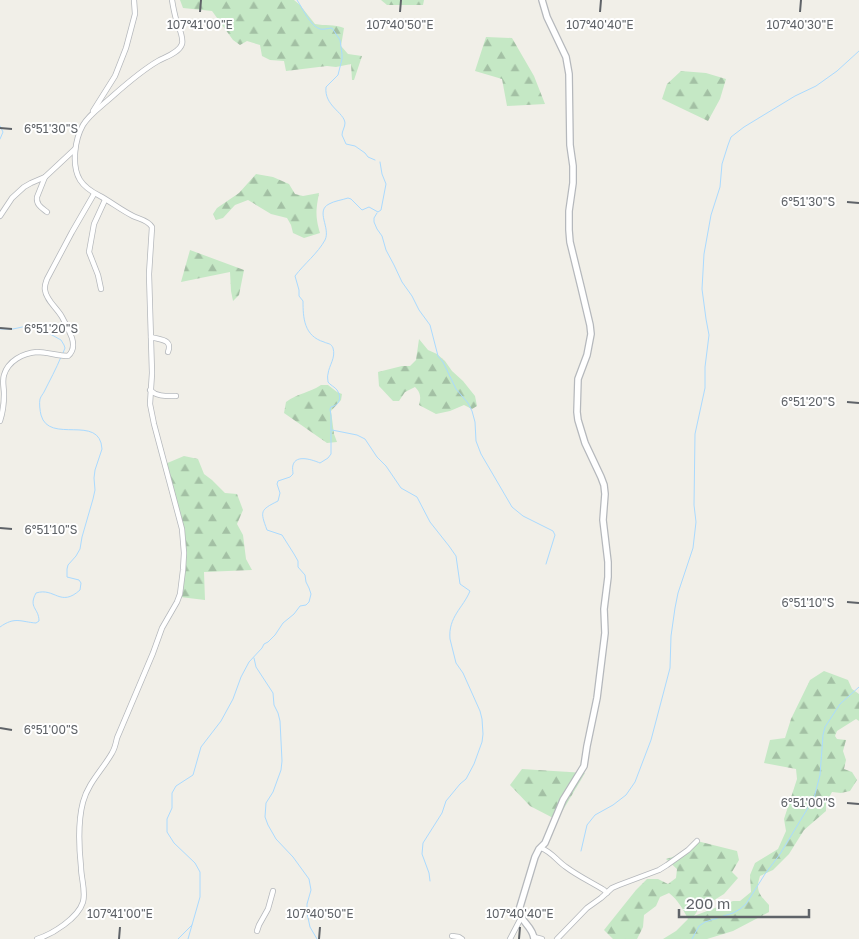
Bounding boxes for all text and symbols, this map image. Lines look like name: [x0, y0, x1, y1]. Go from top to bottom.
text: 107°41'00"E: [167, 17, 233, 32]
text: 107°40'50"E: [366, 17, 434, 32]
text: 107°40'40"E: [566, 17, 634, 32]
text: 107°40'30"E: [766, 17, 834, 32]
text: 6°51'30"S: [24, 121, 78, 136]
text: 6°51'30"S: [781, 194, 835, 209]
text: 6°51'20"S: [24, 321, 78, 336]
text: 6°51'20"S: [781, 394, 835, 409]
text: 6°51'10"S: [25, 522, 78, 537]
text: 6°51'10"S: [782, 595, 835, 610]
text: 6°51'00"S: [24, 722, 79, 737]
text: 6°51'00"S: [781, 795, 836, 810]
scale bar: [679, 886, 809, 918]
text: 200 m: [686, 894, 730, 912]
text: 107°41'00"E: [87, 906, 153, 921]
text: 107°40'50"E: [286, 906, 354, 921]
text: 107°40'40"E: [486, 906, 554, 921]

